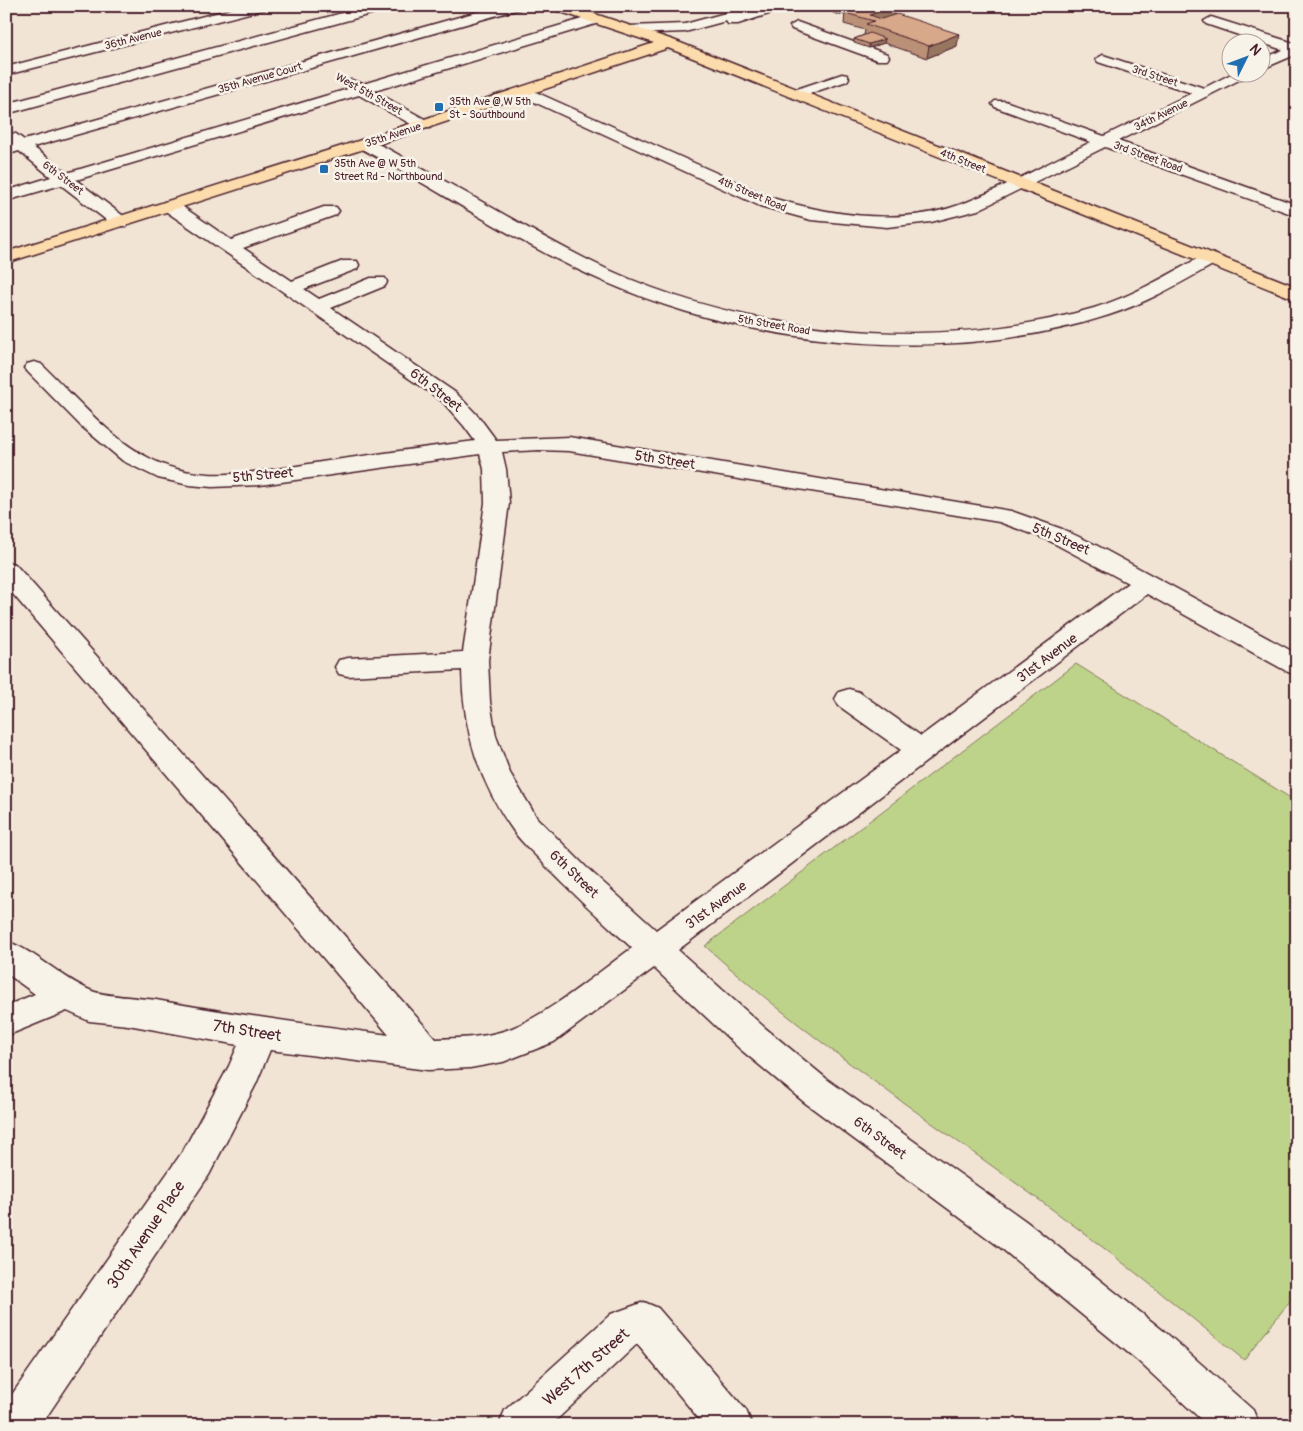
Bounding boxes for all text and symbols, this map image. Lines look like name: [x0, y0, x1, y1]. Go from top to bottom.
street label: 36th Avenue: [103, 25, 163, 52]
north arrow: [1220, 32, 1270, 82]
text: N: [1246, 40, 1265, 59]
street label: 35th Avenue Court: [216, 60, 304, 96]
street label: 3rd Street: [1130, 62, 1180, 90]
street label: West 5th Street: [333, 70, 405, 118]
place label: 35th Ave @ W 5th St - Southbound: [449, 95, 531, 121]
street label: 34th Avenue: [1132, 96, 1191, 134]
marker: 35th Ave @ W 5th St - Southbound: [433, 101, 445, 113]
street label: 35th Avenue: [363, 120, 423, 150]
street label: 3rd Street Road: [1112, 138, 1184, 176]
street label: 4th Street: [938, 146, 988, 176]
place label: 35th Ave @ W 5th Street Rd - Northbound: [334, 157, 443, 183]
street label: 6th Street: [40, 158, 87, 198]
marker: 35th Ave @ W 5th Street Rd - Northbound: [318, 163, 330, 175]
street label: 4th Street Road: [716, 174, 788, 214]
street label: 5th Street Road: [737, 312, 811, 338]
street label: 6th Street: [407, 364, 466, 416]
street label: 5th Street: [634, 447, 697, 473]
street label: 5th Street: [232, 464, 294, 486]
street label: 5th Street: [1030, 519, 1093, 559]
street label: 31st Avenue: [1013, 630, 1081, 686]
street label: 6th Street: [546, 847, 602, 902]
street label: 31st Avenue: [682, 877, 750, 933]
street label: 7th Street: [211, 1016, 283, 1046]
street label: 6th Street: [850, 1113, 910, 1163]
street label: 30th Avenue Place: [102, 1177, 190, 1293]
street label: West 7th Street: [539, 1324, 634, 1410]

